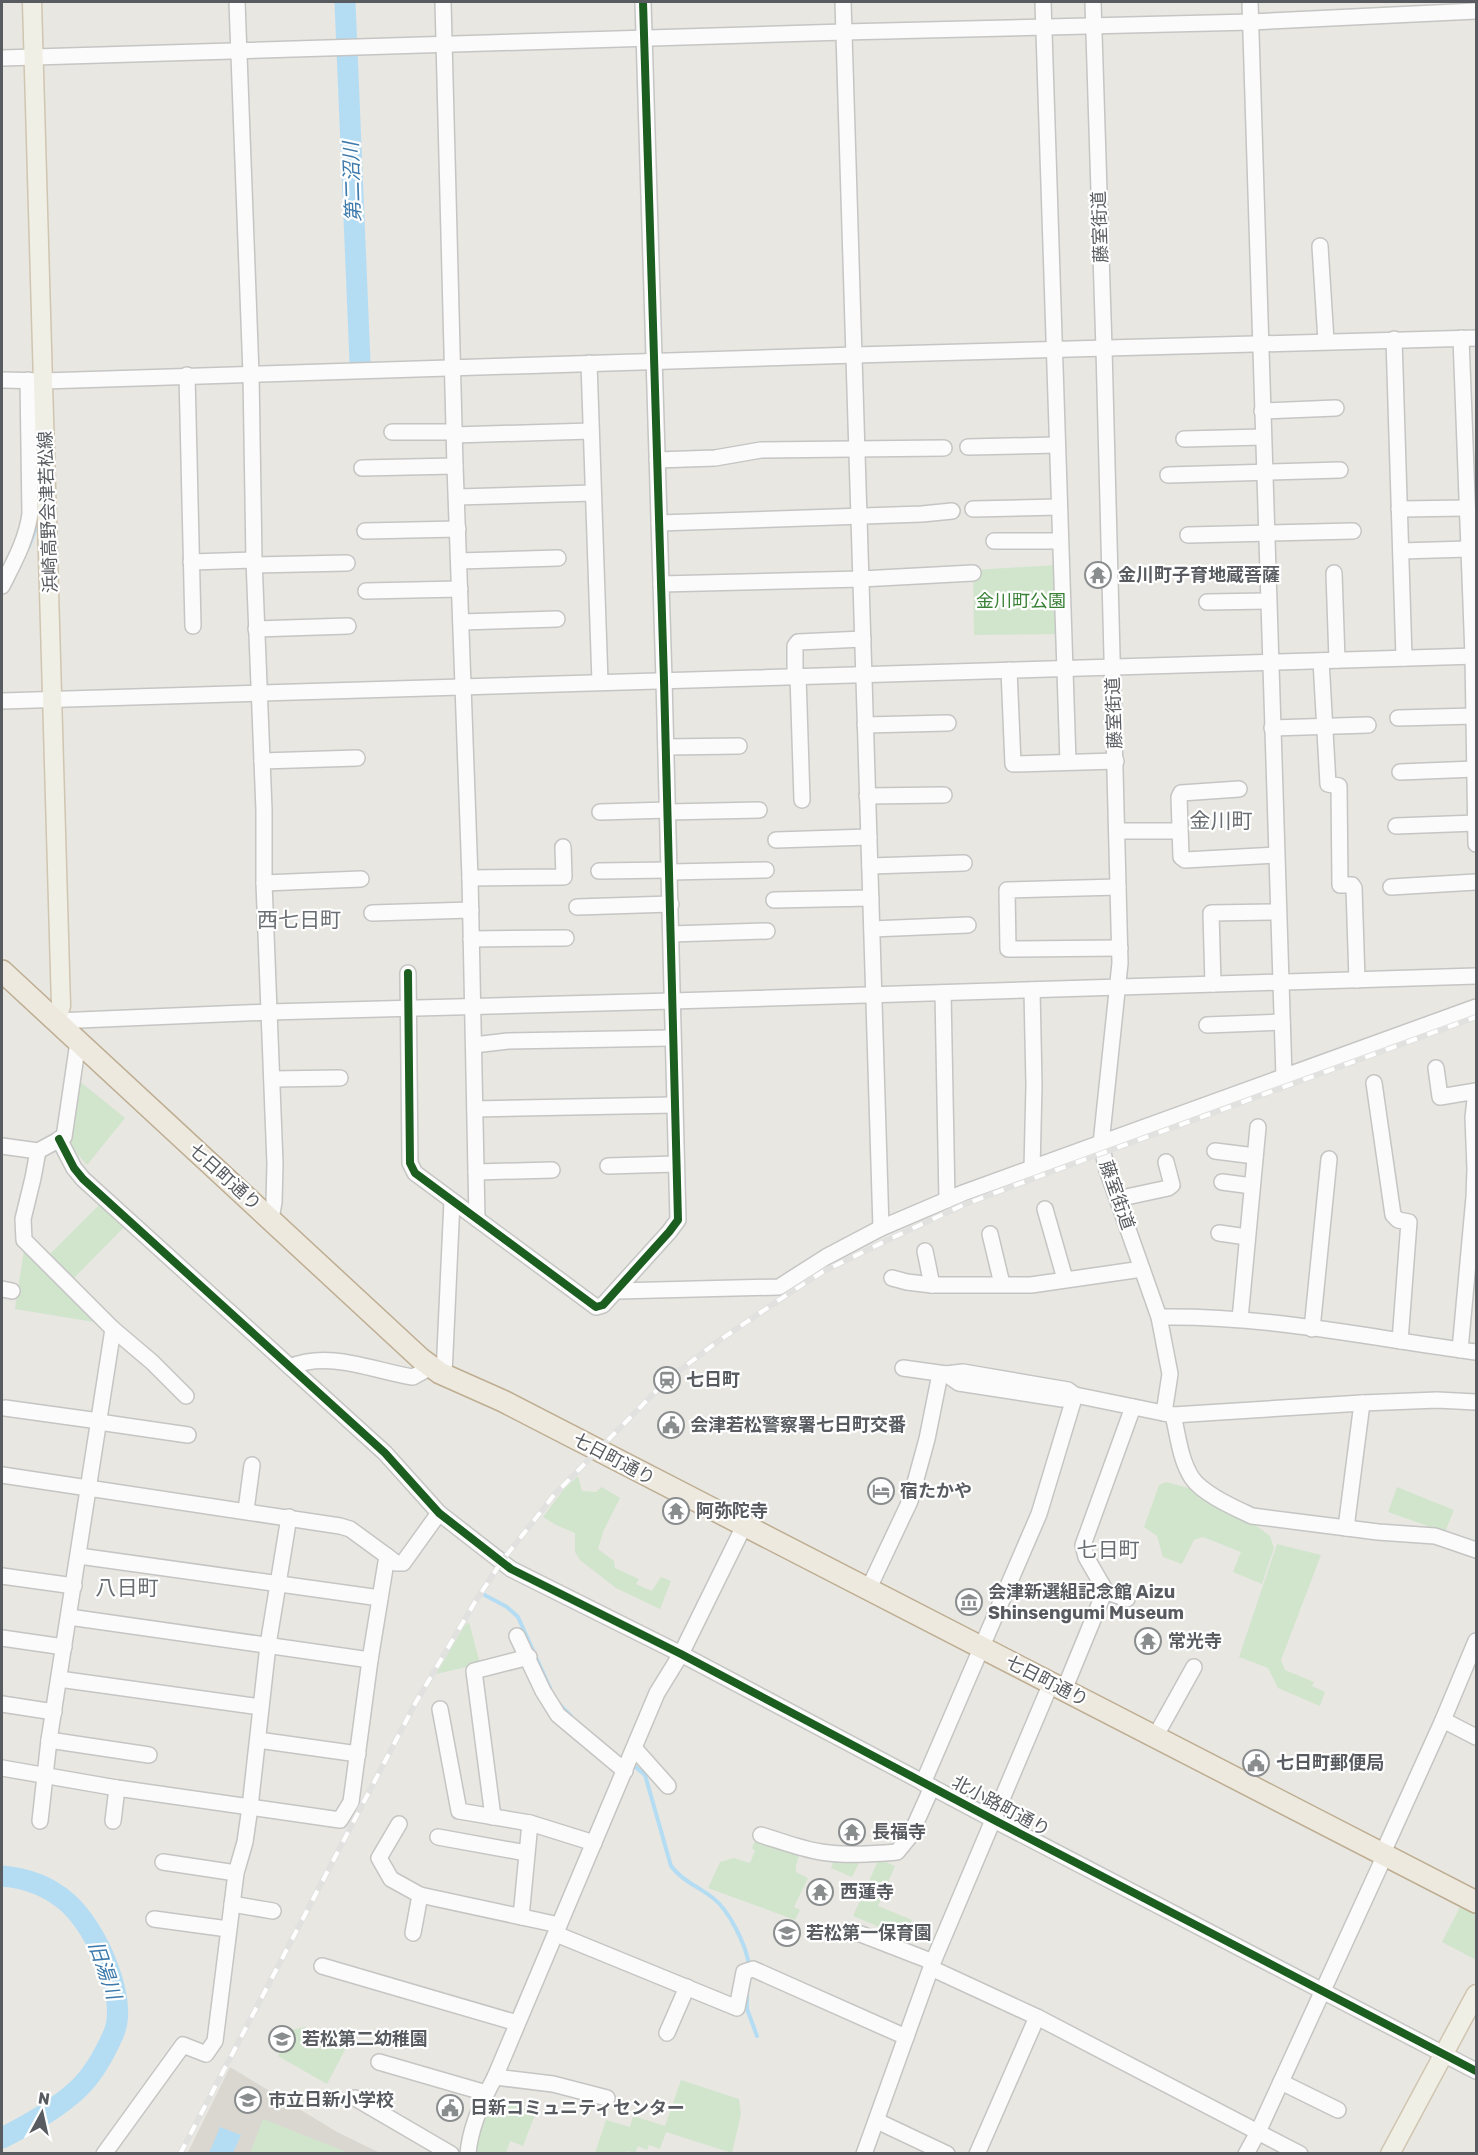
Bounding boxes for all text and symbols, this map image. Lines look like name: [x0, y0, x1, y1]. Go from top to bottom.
water label: 第二沼川: [339, 140, 365, 222]
street label: 藤室街道: [1088, 191, 1112, 263]
street label: 浜崎高野会津若松線: [34, 431, 62, 593]
temple icon: 金川町子育地蔵菩薩: [1083, 560, 1113, 590]
place label: 金川町子育地蔵菩薩: [1118, 564, 1280, 586]
park label: 金川町公園: [976, 590, 1066, 612]
street label: 藤室街道: [1102, 677, 1126, 749]
district label: 金川町: [1190, 808, 1253, 833]
district label: 西七日町: [257, 907, 341, 932]
street label: 七日町通り: [184, 1139, 266, 1215]
street label: 藤室街道: [1095, 1157, 1139, 1233]
station icon: 七日町: [652, 1365, 682, 1395]
place label: 七日町: [686, 1369, 740, 1391]
public building icon: 会津若松警察署七日町交番: [656, 1410, 686, 1440]
place label: 会津若松警察署七日町交番: [690, 1414, 906, 1436]
street label: 七日町通り: [569, 1428, 659, 1490]
hotel icon: 宿たかや: [866, 1476, 896, 1506]
place label: 宿たかや: [900, 1480, 972, 1502]
temple icon: 阿弥陀寺: [661, 1496, 691, 1526]
place label: 阿弥陀寺: [696, 1500, 768, 1522]
district label: 七日町: [1077, 1537, 1140, 1562]
district label: 八日町: [96, 1575, 159, 1600]
place label: 会津新選組記念館 Aizu Shinsengumi Museum: [988, 1581, 1184, 1624]
museum icon: 会津新選組記念館 Aizu Shinsengumi Museum: [954, 1587, 984, 1617]
temple icon: 常光寺: [1133, 1626, 1163, 1656]
place label: 常光寺: [1168, 1630, 1222, 1652]
street label: 七日町通り: [1002, 1651, 1092, 1711]
public building icon: 七日町郵便局: [1241, 1748, 1271, 1778]
place label: 七日町郵便局: [1276, 1752, 1384, 1774]
street label: 北小路町通り: [948, 1771, 1054, 1841]
temple icon: 長福寺: [837, 1817, 867, 1847]
place label: 長福寺: [872, 1821, 926, 1843]
temple icon: 西蓮寺: [805, 1877, 835, 1907]
place label: 西蓮寺: [840, 1881, 894, 1903]
school or university icon: 若松第一保育園: [772, 1918, 802, 1948]
place label: 若松第一保育園: [806, 1922, 932, 1944]
water label: 旧湯川: [84, 1938, 127, 2004]
school or university icon: 若松第二幼稚園: [267, 2024, 297, 2054]
place label: 若松第二幼稚園: [302, 2028, 428, 2050]
north arrow: [12, 2083, 72, 2143]
school or university icon: 市立日新小学校: [233, 2085, 263, 2115]
text: N: [37, 2088, 51, 2109]
place label: 市立日新小学校: [268, 2089, 394, 2111]
public building icon: 日新コミュニティセンター: [435, 2093, 465, 2123]
place label: 日新コミュニティセンター: [470, 2097, 685, 2119]

